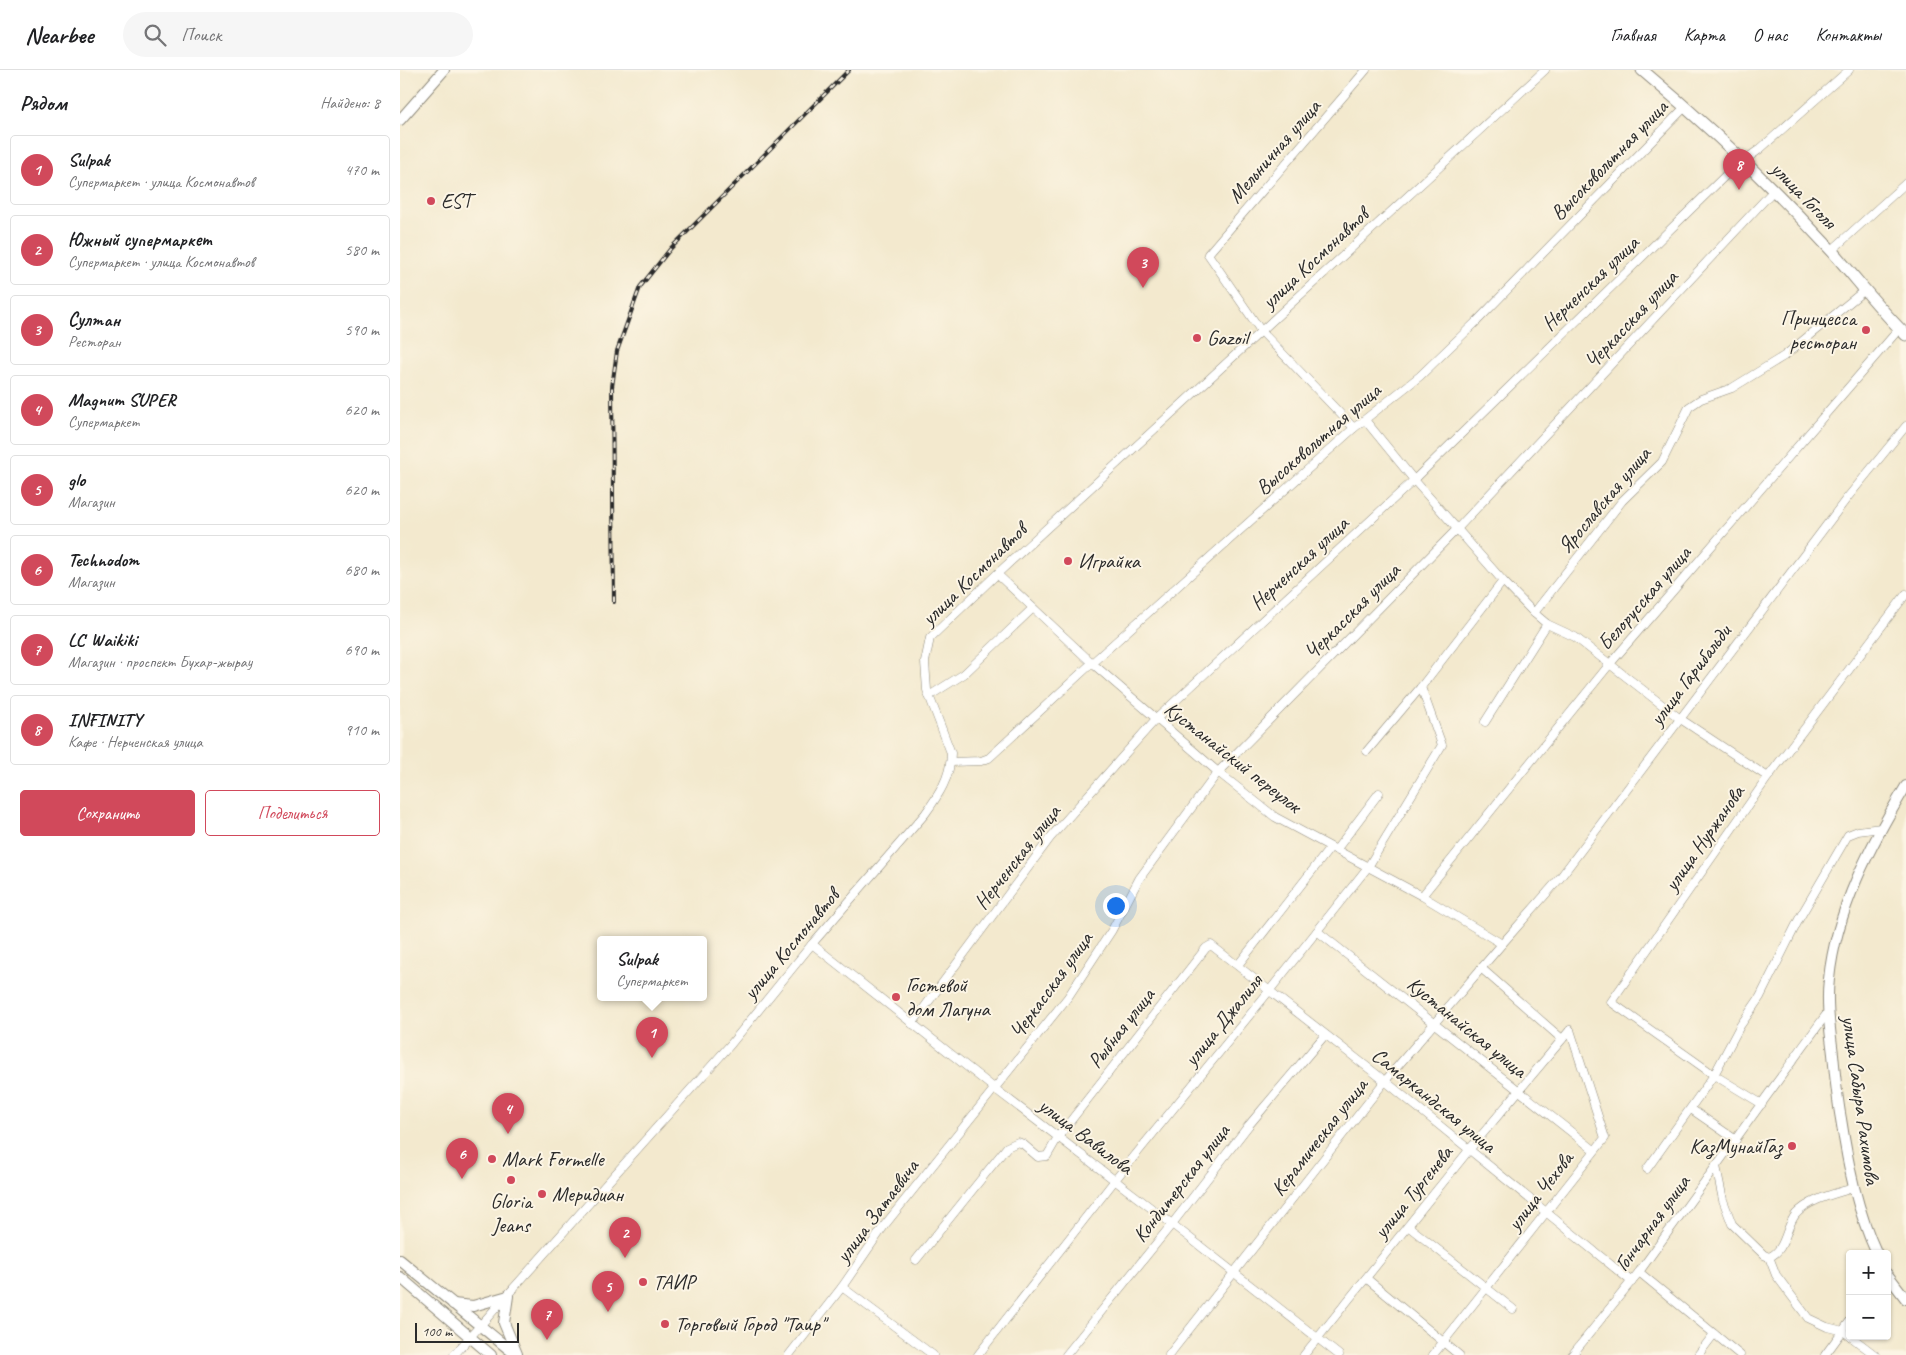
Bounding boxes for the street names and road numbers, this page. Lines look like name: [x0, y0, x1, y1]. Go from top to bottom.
street label: Мельничная улица: [1222, 93, 1327, 208]
street label: Высоковольтная улица: [1545, 93, 1674, 226]
street label: улица Гоголя: [1764, 154, 1844, 236]
street label: улица Космонавтов: [1255, 199, 1377, 315]
street label: Нерченская улица: [1536, 229, 1645, 336]
street label: Черкасская улица: [1579, 263, 1685, 374]
street label: Высоковольтная улица: [1250, 376, 1387, 500]
street label: Ярославская улица: [1552, 440, 1657, 559]
street label: Нерченская улица: [1244, 509, 1355, 615]
street label: улица Космонавтов: [914, 515, 1035, 632]
street label: Белорусская улица: [1592, 539, 1697, 655]
street label: Черкасская улица: [1298, 556, 1407, 665]
street label: улица Гарибальди: [1642, 618, 1737, 732]
street label: Кустанайский переулок: [1159, 695, 1308, 820]
street label: улица Нуржанова: [1657, 779, 1751, 897]
street label: Нерченская улица: [968, 798, 1067, 914]
street label: улица Космонавтов: [736, 880, 847, 1006]
street label: Черкасская улица: [1004, 925, 1099, 1043]
street label: улица Джалиля: [1177, 967, 1269, 1073]
street label: Кустанайская улица: [1402, 971, 1533, 1084]
street label: Рыбная улица: [1082, 982, 1161, 1073]
street label: улица Сабыра Рахимова: [1836, 1012, 1886, 1188]
street label: Самаркандская улица: [1367, 1042, 1503, 1159]
street label: Керамическая улица: [1265, 1071, 1375, 1201]
street label: улица Вавилова: [1032, 1091, 1140, 1181]
street label: Кондитерская улица: [1127, 1118, 1236, 1247]
street label: улица Тургенева: [1366, 1139, 1459, 1245]
street label: улица Чехова: [1500, 1145, 1580, 1237]
street label: улица Затаевича: [829, 1153, 925, 1269]
street label: Гончарная улица: [1608, 1168, 1697, 1276]

